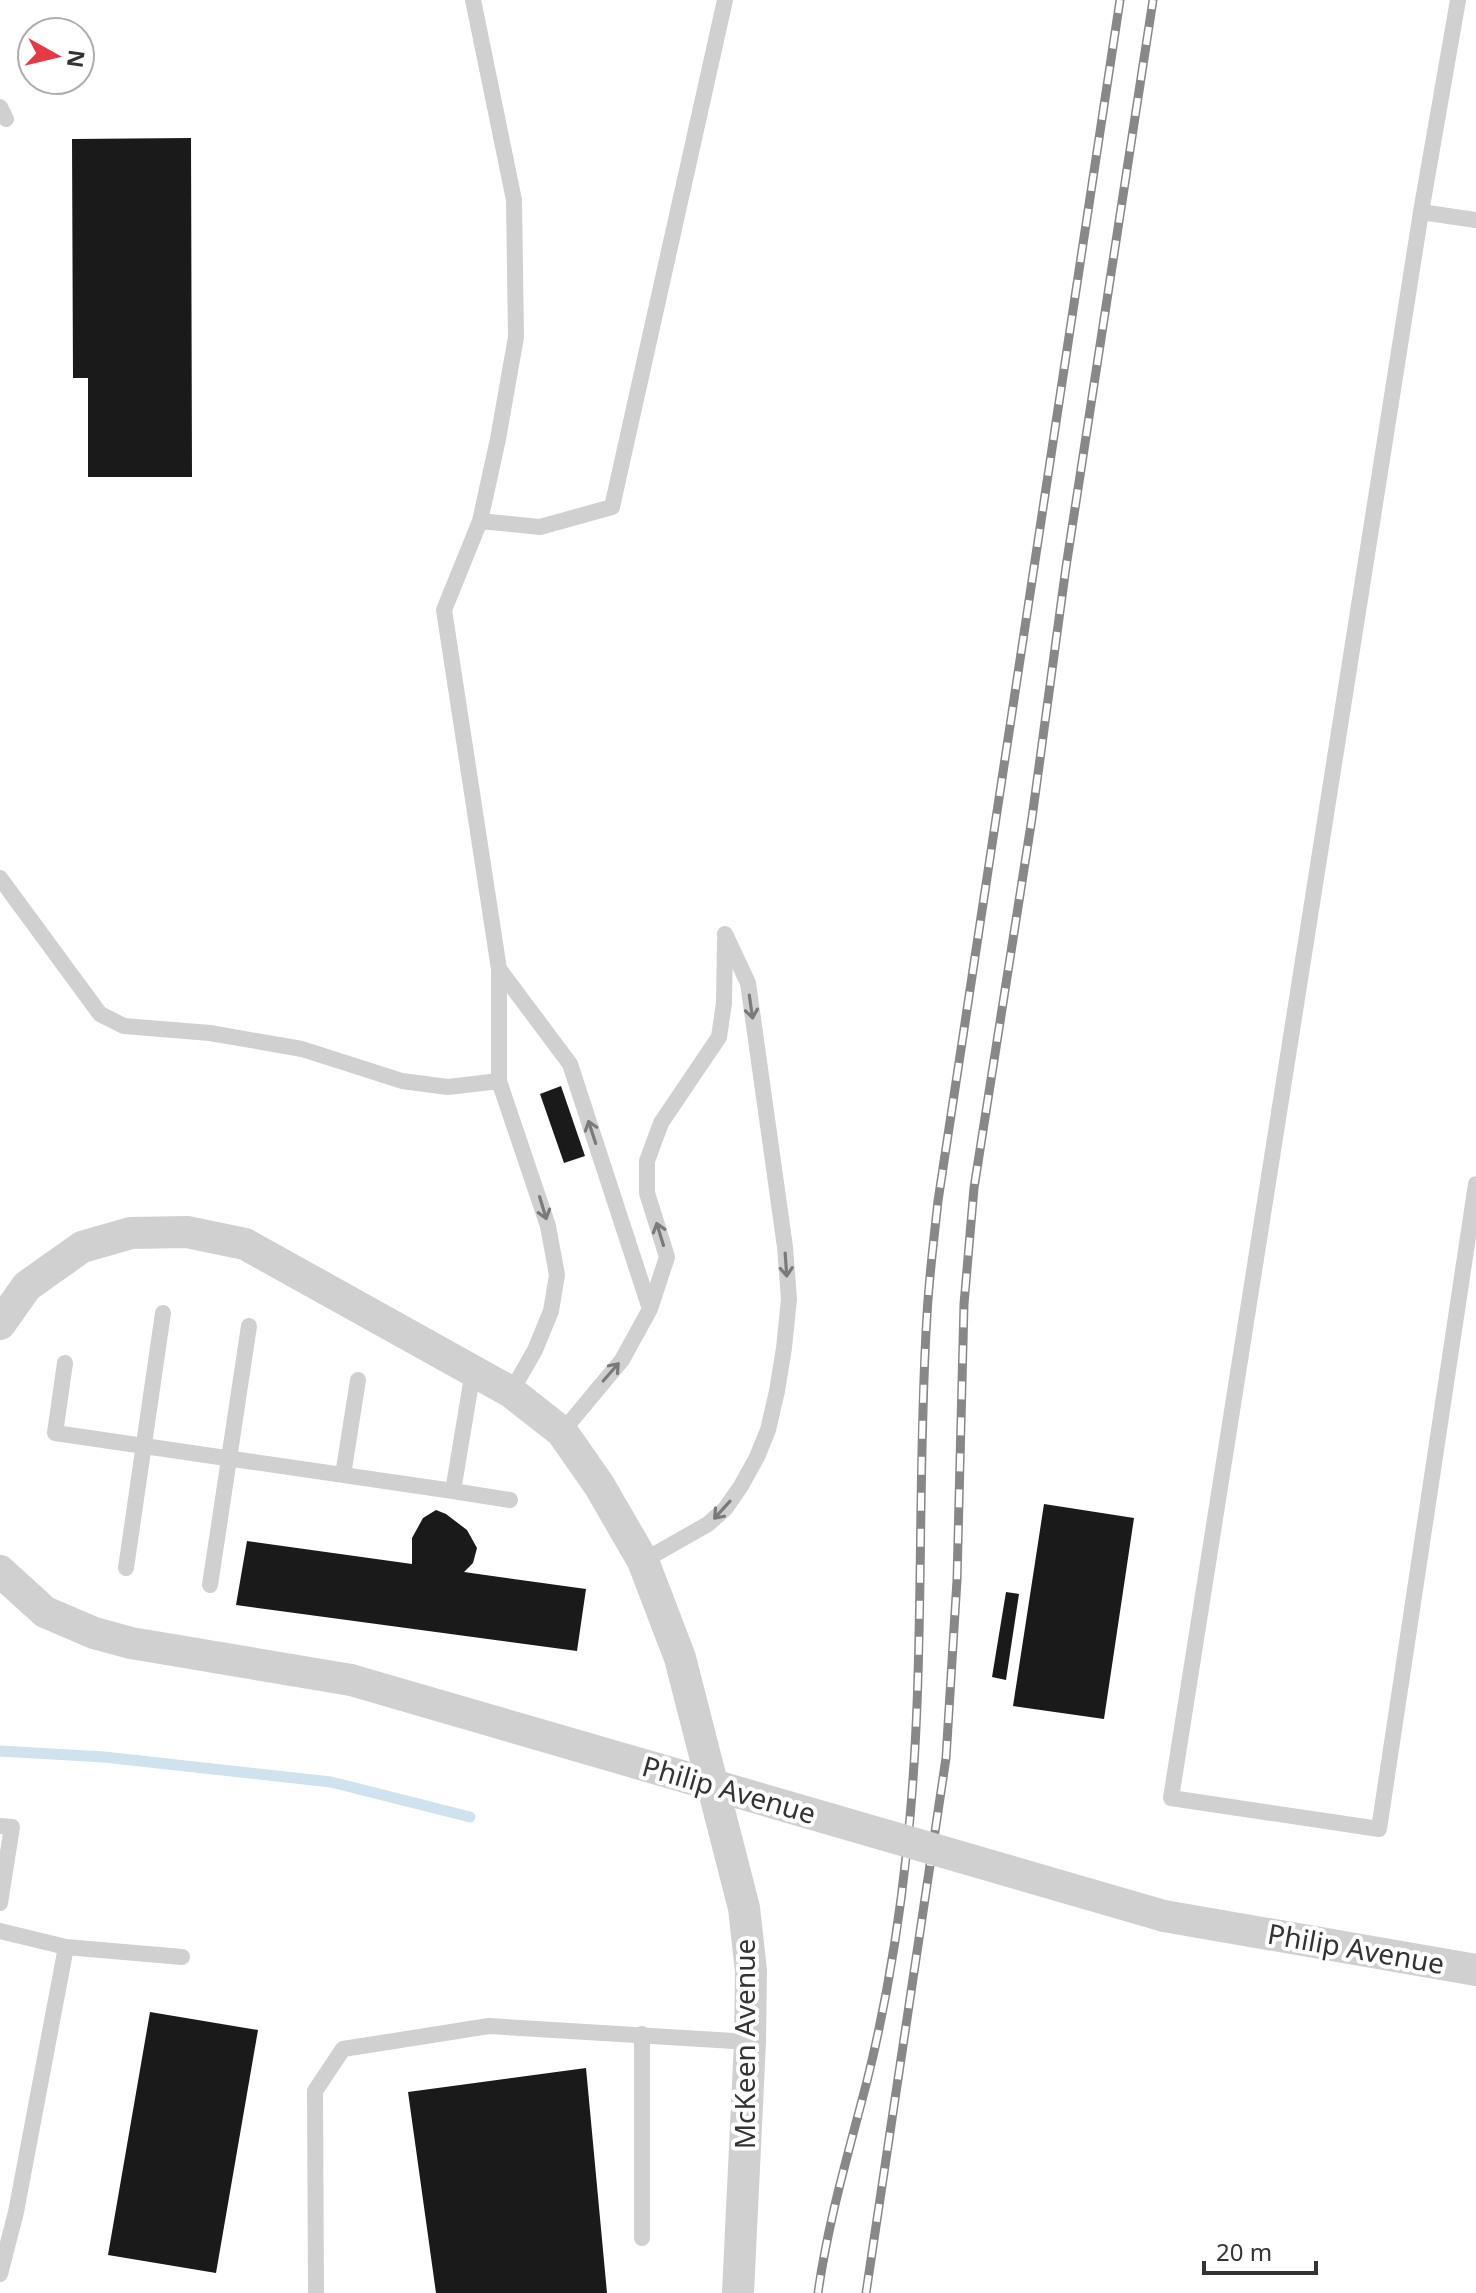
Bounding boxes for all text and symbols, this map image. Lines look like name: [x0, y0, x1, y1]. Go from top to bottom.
north arrow: [16, 16, 96, 96]
text: N: [61, 48, 93, 70]
one-way arrow: [744, 994, 759, 1019]
one-way arrow: [584, 1120, 599, 1145]
one-way arrow: [536, 1195, 551, 1220]
one-way arrow: [652, 1222, 667, 1248]
one-way arrow: [779, 1251, 794, 1278]
one-way arrow: [602, 1362, 620, 1382]
one-way arrow: [713, 1499, 731, 1519]
street label: Philip Avenue: [638, 1746, 820, 1832]
street label: Philip Avenue: [1265, 1914, 1447, 1982]
street label: McKeen Avenue: [725, 1939, 763, 2149]
scale bar: [1204, 2225, 1316, 2275]
text: 20 m: [1216, 2235, 1272, 2268]

